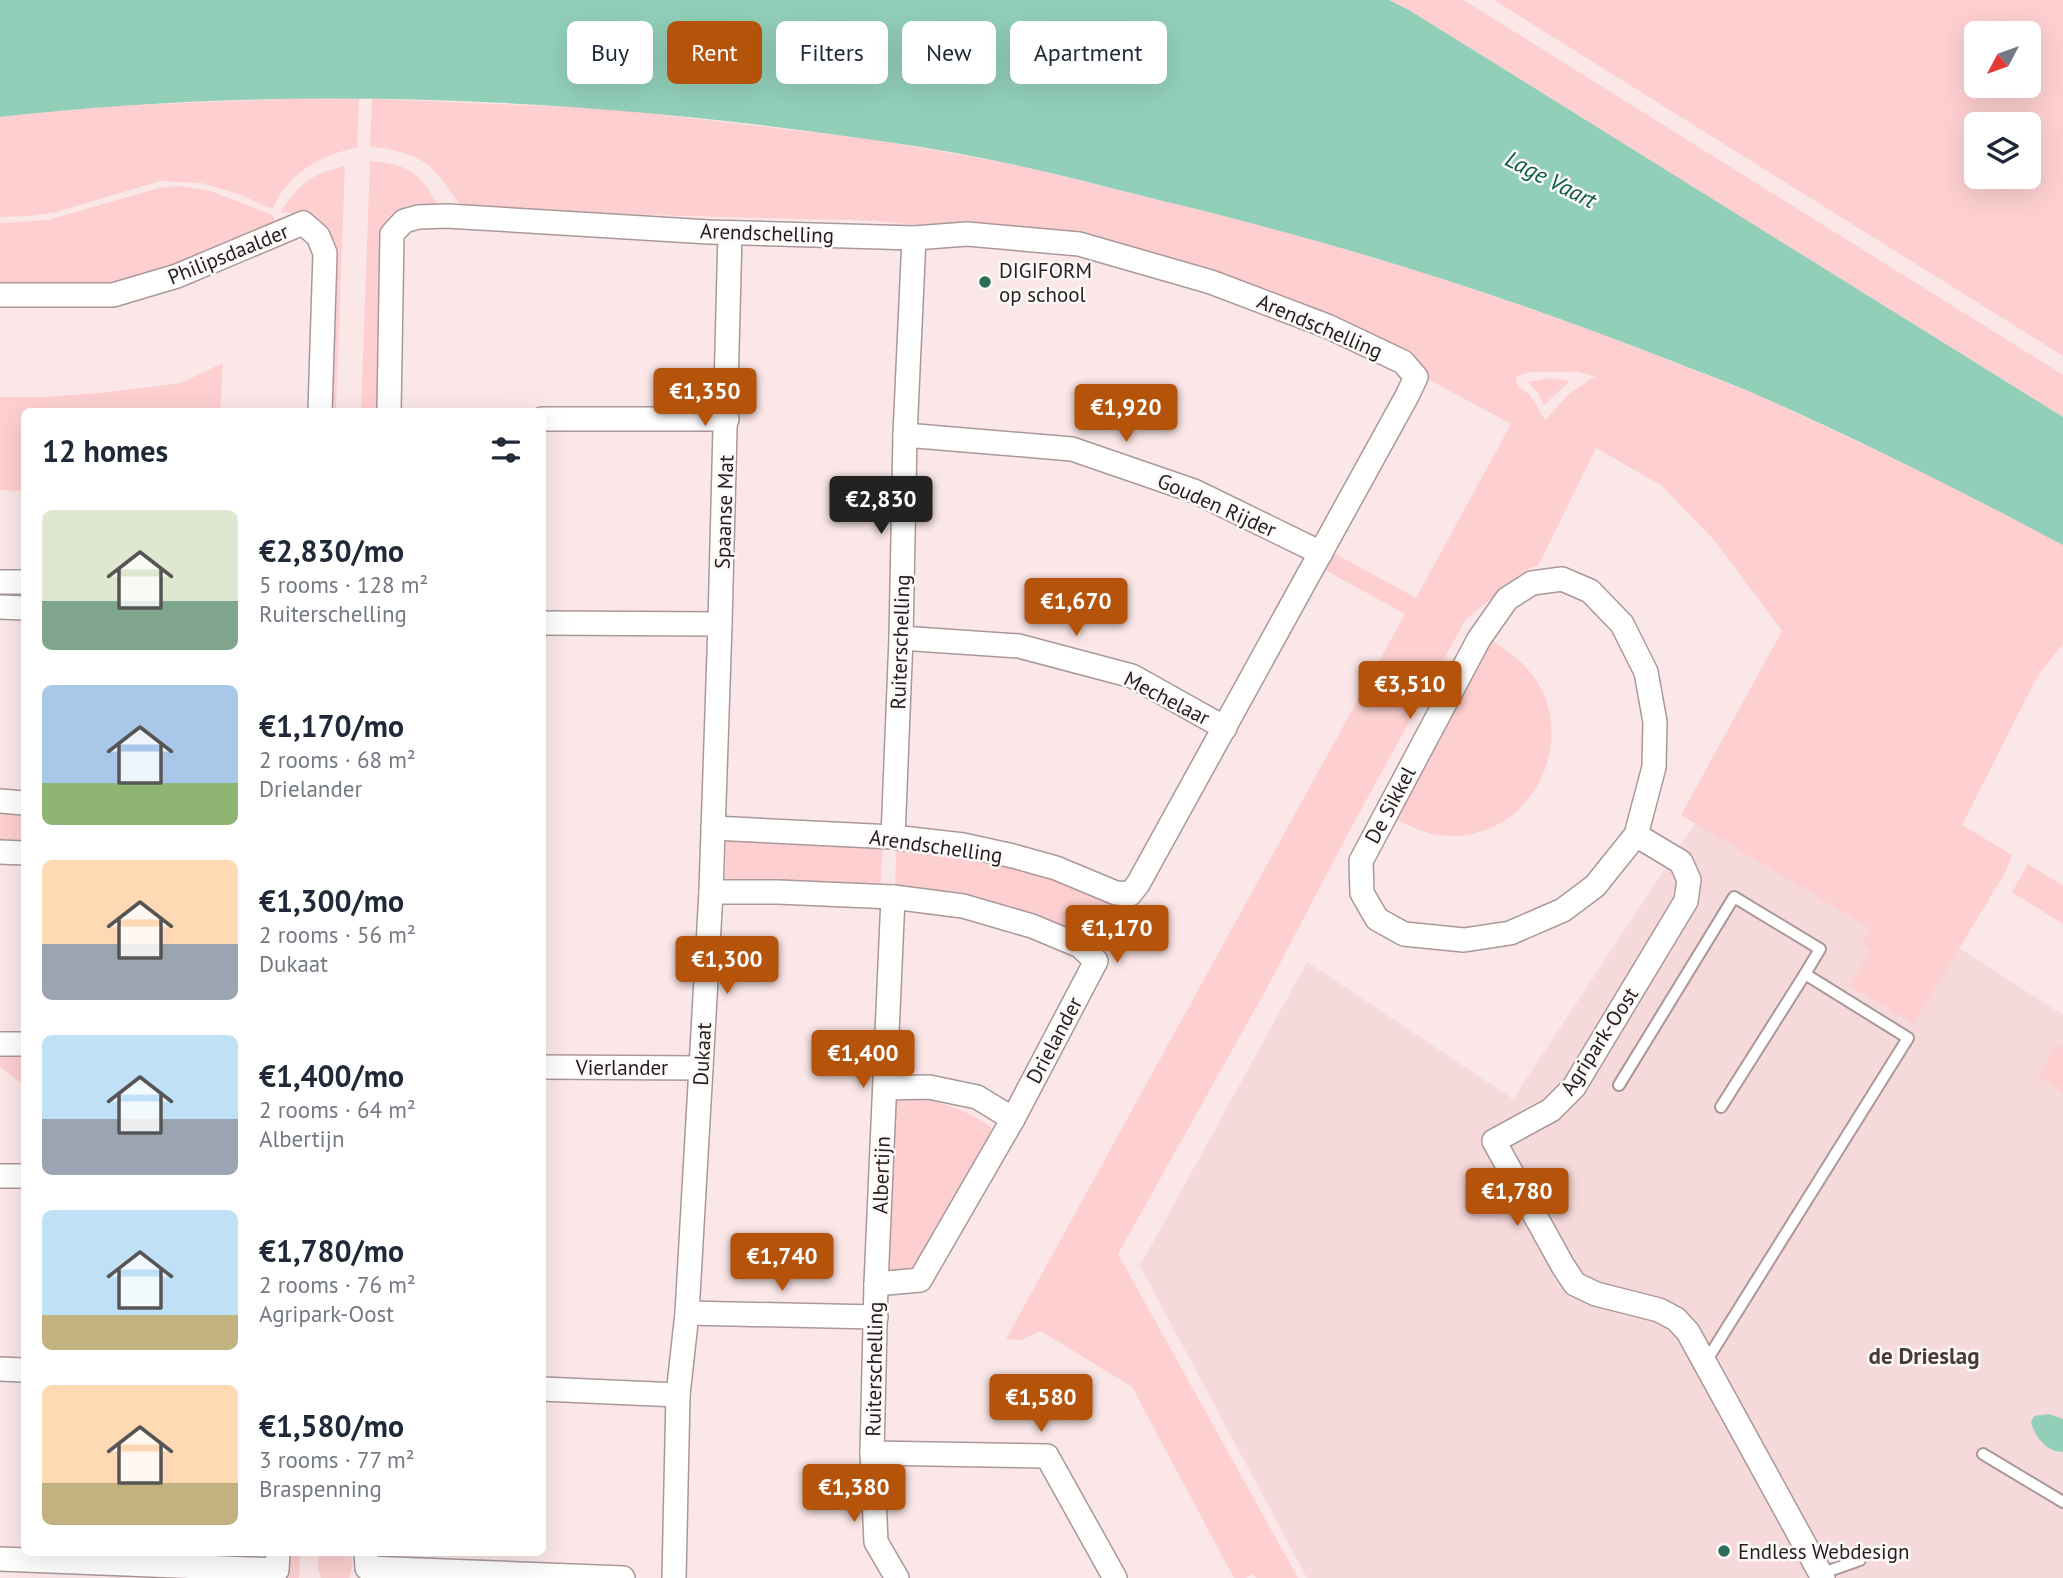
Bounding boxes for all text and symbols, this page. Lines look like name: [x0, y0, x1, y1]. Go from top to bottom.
chip: Buy: [567, 21, 653, 84]
chip: Rent: [667, 21, 762, 84]
chip: Filters: [776, 21, 888, 84]
chip: New: [902, 21, 996, 84]
chip: Apartment: [1010, 21, 1167, 84]
north arrow: [1964, 21, 2040, 98]
map controls: [1964, 21, 2041, 189]
button: layers: [1964, 112, 2041, 189]
water label: Lage Vaart: [1501, 144, 1603, 215]
street label: Philipsdaalder: [164, 217, 292, 291]
street label: Arendschelling: [700, 217, 834, 249]
place label: DIGIFORM op school: [999, 257, 1092, 308]
marker: DIGIFORM op school: [977, 274, 993, 290]
street label: Arendschelling: [1253, 287, 1387, 365]
pin: €1,350: [648, 368, 762, 428]
text: €1,350: [669, 376, 741, 405]
pin: €1,920: [1069, 384, 1183, 444]
text: €1,920: [1090, 392, 1162, 421]
text: 12 homes: [42, 431, 168, 470]
icon: filters: [487, 431, 525, 469]
street label: Spaanse Mat: [709, 455, 739, 569]
street label: Gouden Rijder: [1153, 467, 1281, 543]
pin: €2,830: [824, 476, 938, 536]
text: €2,830: [845, 484, 917, 513]
text: €2,830/mo: [259, 531, 404, 570]
icon: home: [98, 538, 182, 622]
text: 5 rooms · 128 m²: [259, 570, 428, 599]
street label: Ruiterschelling: [884, 574, 916, 710]
pin: €1,670: [1019, 578, 1133, 638]
text: €1,670: [1040, 586, 1112, 615]
text: Ruiterschelling: [259, 599, 407, 628]
pin: €3,510: [1353, 662, 1467, 721]
street label: Mechelaar: [1120, 665, 1214, 731]
text: €3,510: [1374, 669, 1446, 698]
text: €1,170/mo: [259, 706, 404, 745]
icon: home: [98, 713, 182, 797]
text: 2 rooms · 68 m²: [259, 745, 416, 774]
street label: De Sikkel: [1358, 762, 1422, 848]
text: Drielander: [259, 774, 362, 803]
street label: Arendschelling: [868, 823, 1004, 869]
text: €1,300/mo: [259, 881, 404, 920]
icon: home: [98, 888, 182, 972]
pin: €1,170: [1060, 906, 1174, 965]
text: €1,170: [1081, 913, 1153, 942]
text: 2 rooms · 56 m²: [259, 920, 416, 949]
pin: €1,300: [670, 936, 784, 996]
text: €1,300: [691, 944, 763, 973]
text: Dukaat: [259, 949, 328, 978]
street label: Agripark-Oost: [1554, 982, 1644, 1100]
street label: Drielander: [1020, 992, 1088, 1088]
street label: Dukaat: [687, 1022, 717, 1086]
pin: €1,400: [806, 1030, 920, 1090]
text: €1,400: [827, 1038, 899, 1067]
street label: Vierlander: [575, 1054, 668, 1081]
text: €1,400/mo: [259, 1056, 404, 1095]
icon: home: [98, 1063, 182, 1147]
text: 2 rooms · 64 m²: [259, 1095, 416, 1124]
text: Albertijn: [259, 1124, 344, 1153]
street label: Albertijn: [866, 1136, 896, 1214]
pin: €1,780: [1460, 1168, 1574, 1228]
text: €1,780: [1481, 1176, 1553, 1205]
text: €1,780/mo: [259, 1231, 404, 1270]
pin: €1,740: [725, 1234, 839, 1293]
icon: home: [98, 1238, 182, 1322]
text: €1,740: [746, 1241, 818, 1270]
text: 2 rooms · 76 m²: [259, 1270, 416, 1299]
text: Agripark-Oost: [259, 1299, 394, 1328]
street label: Ruiterschelling: [859, 1301, 889, 1437]
district label: de Drieslag: [1869, 1341, 1979, 1370]
pin: €1,580: [984, 1374, 1098, 1434]
text: €1,580: [1005, 1382, 1077, 1411]
text: €1,580/mo: [259, 1406, 404, 1445]
icon: home: [98, 1413, 182, 1497]
text: 3 rooms · 77 m²: [259, 1445, 415, 1474]
pin: €1,380: [797, 1464, 911, 1524]
text: €1,380: [818, 1472, 890, 1501]
text: Braspenning: [259, 1474, 382, 1503]
place label: Endless Webdesign: [1738, 1538, 1909, 1565]
marker: Endless Webdesign: [1716, 1543, 1732, 1559]

